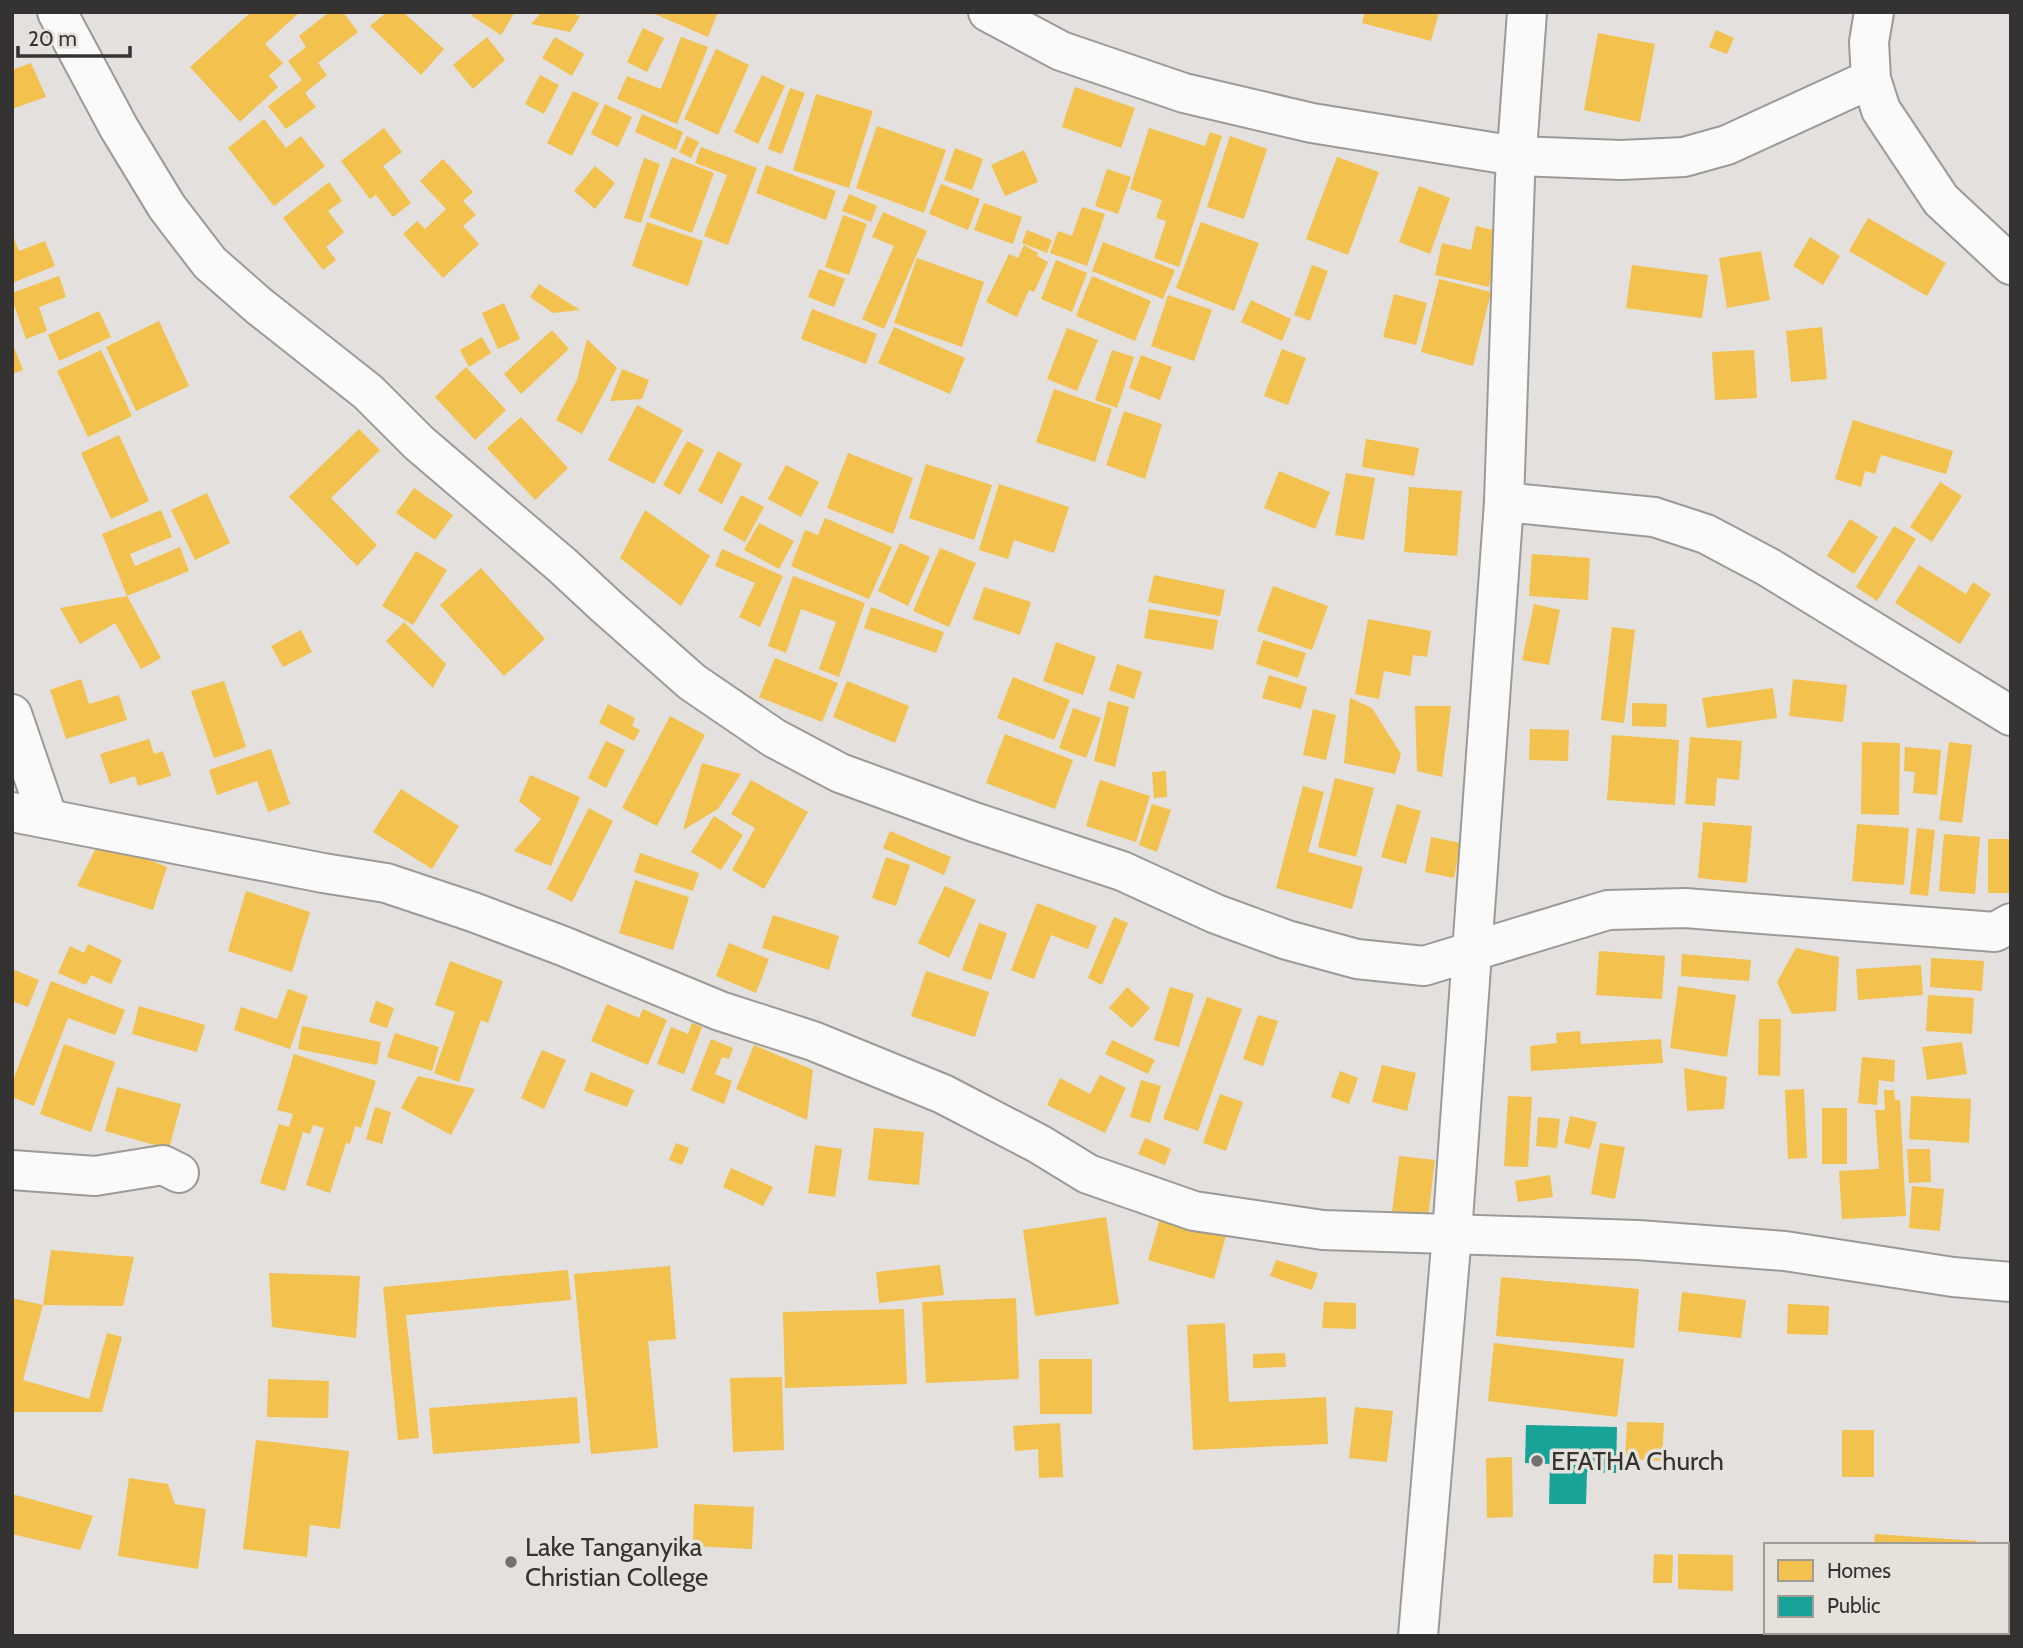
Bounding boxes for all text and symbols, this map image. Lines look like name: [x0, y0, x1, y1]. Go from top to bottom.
scale bar: [18, 14, 130, 58]
text: 20 m: [28, 26, 77, 51]
place label: EFATHA Church: [1551, 1445, 1724, 1477]
marker: EFATHA Church: [1529, 1453, 1545, 1469]
place label: Lake Tanganyika Christian College: [525, 1531, 708, 1593]
legend: [1764, 1543, 2009, 1634]
marker: Lake Tanganyika Christian College: [503, 1554, 519, 1570]
text: Homes: [1827, 1558, 1891, 1583]
text: Public: [1827, 1593, 1881, 1618]

